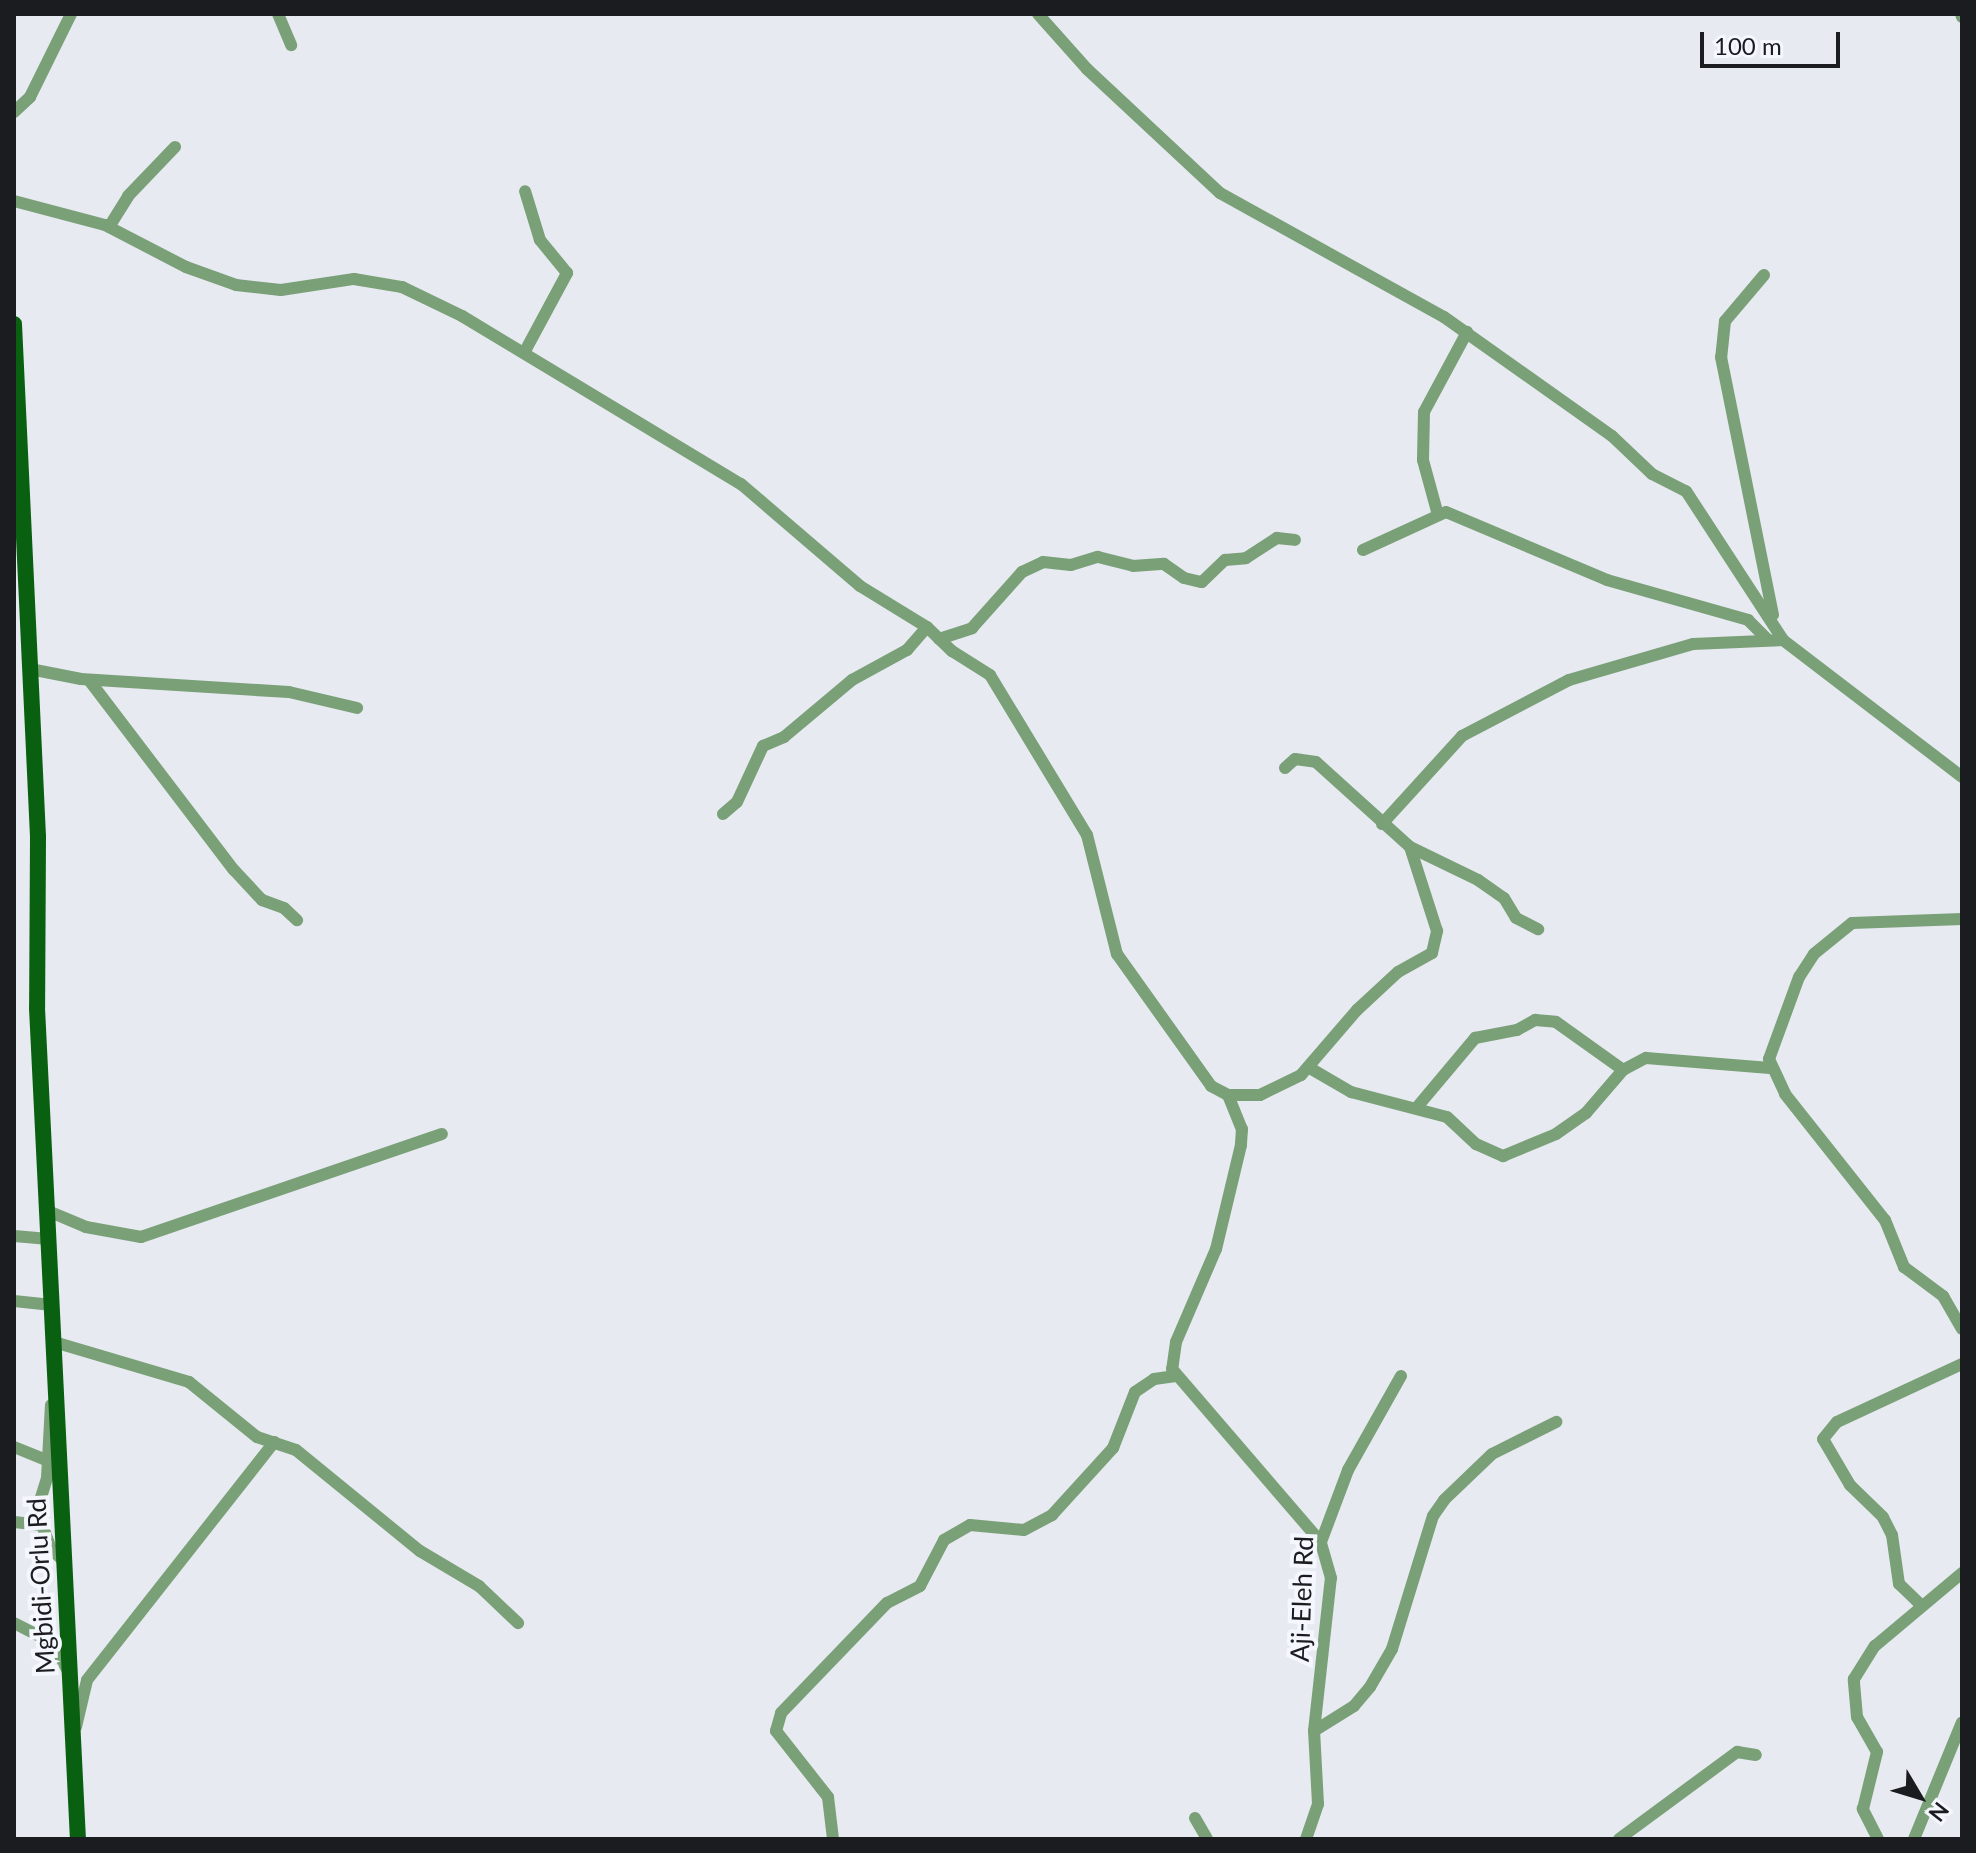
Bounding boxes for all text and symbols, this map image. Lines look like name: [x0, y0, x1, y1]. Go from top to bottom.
scale bar: [1704, 16, 1844, 66]
text: 100 m: [1714, 31, 1782, 60]
street label: Mgbidi-Orlu Rd: [21, 1497, 61, 1675]
street label: Aji-Eleh Rd: [1284, 1536, 1320, 1662]
north arrow: [1880, 1757, 1960, 1837]
text: N: [1923, 1797, 1955, 1827]

